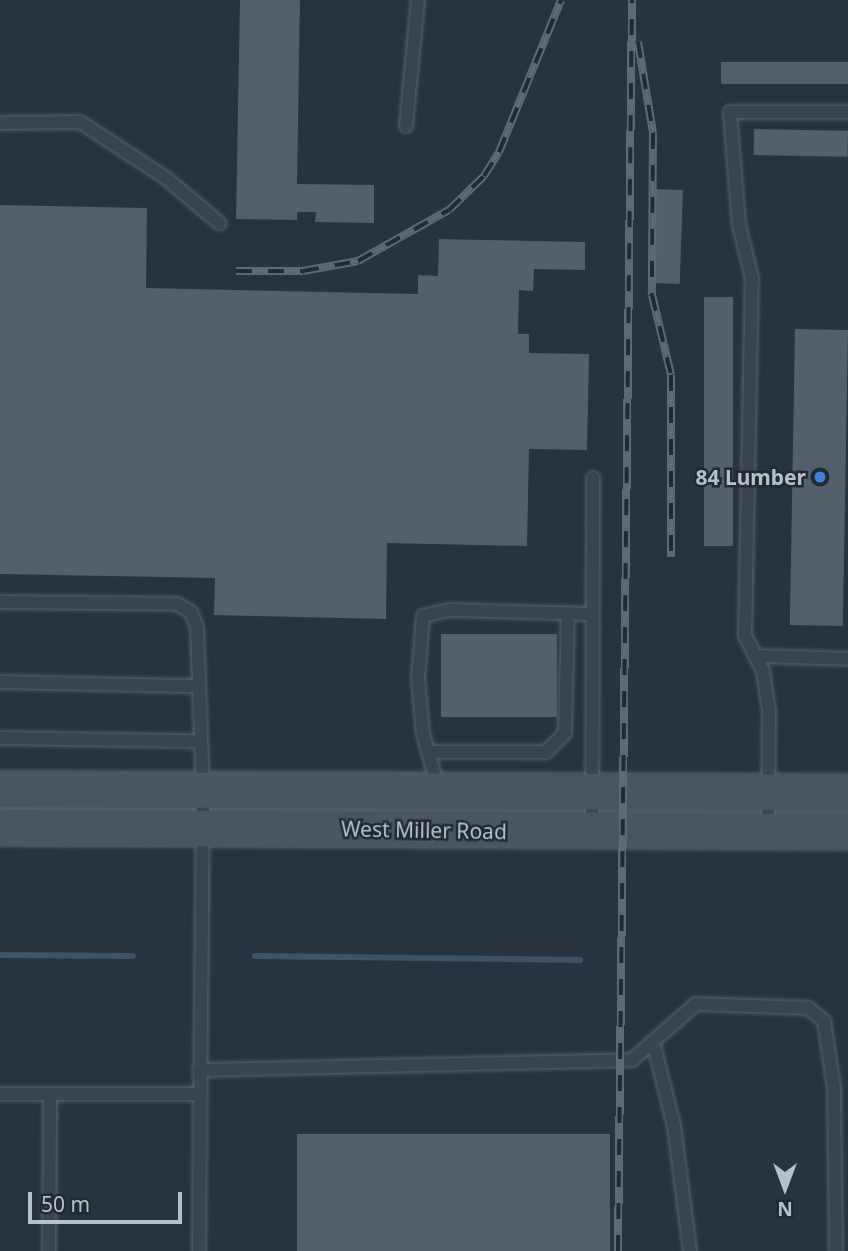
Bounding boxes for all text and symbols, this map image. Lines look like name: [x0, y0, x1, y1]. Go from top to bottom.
place label: 84 Lumber: [695, 464, 806, 490]
marker: 84 Lumber: [812, 469, 828, 485]
street label: West Miller Road: [341, 816, 507, 844]
north arrow: [750, 1153, 820, 1223]
scale bar: [32, 1178, 186, 1222]
text: 50 m: [41, 1190, 90, 1218]
text: N: [777, 1196, 793, 1222]

